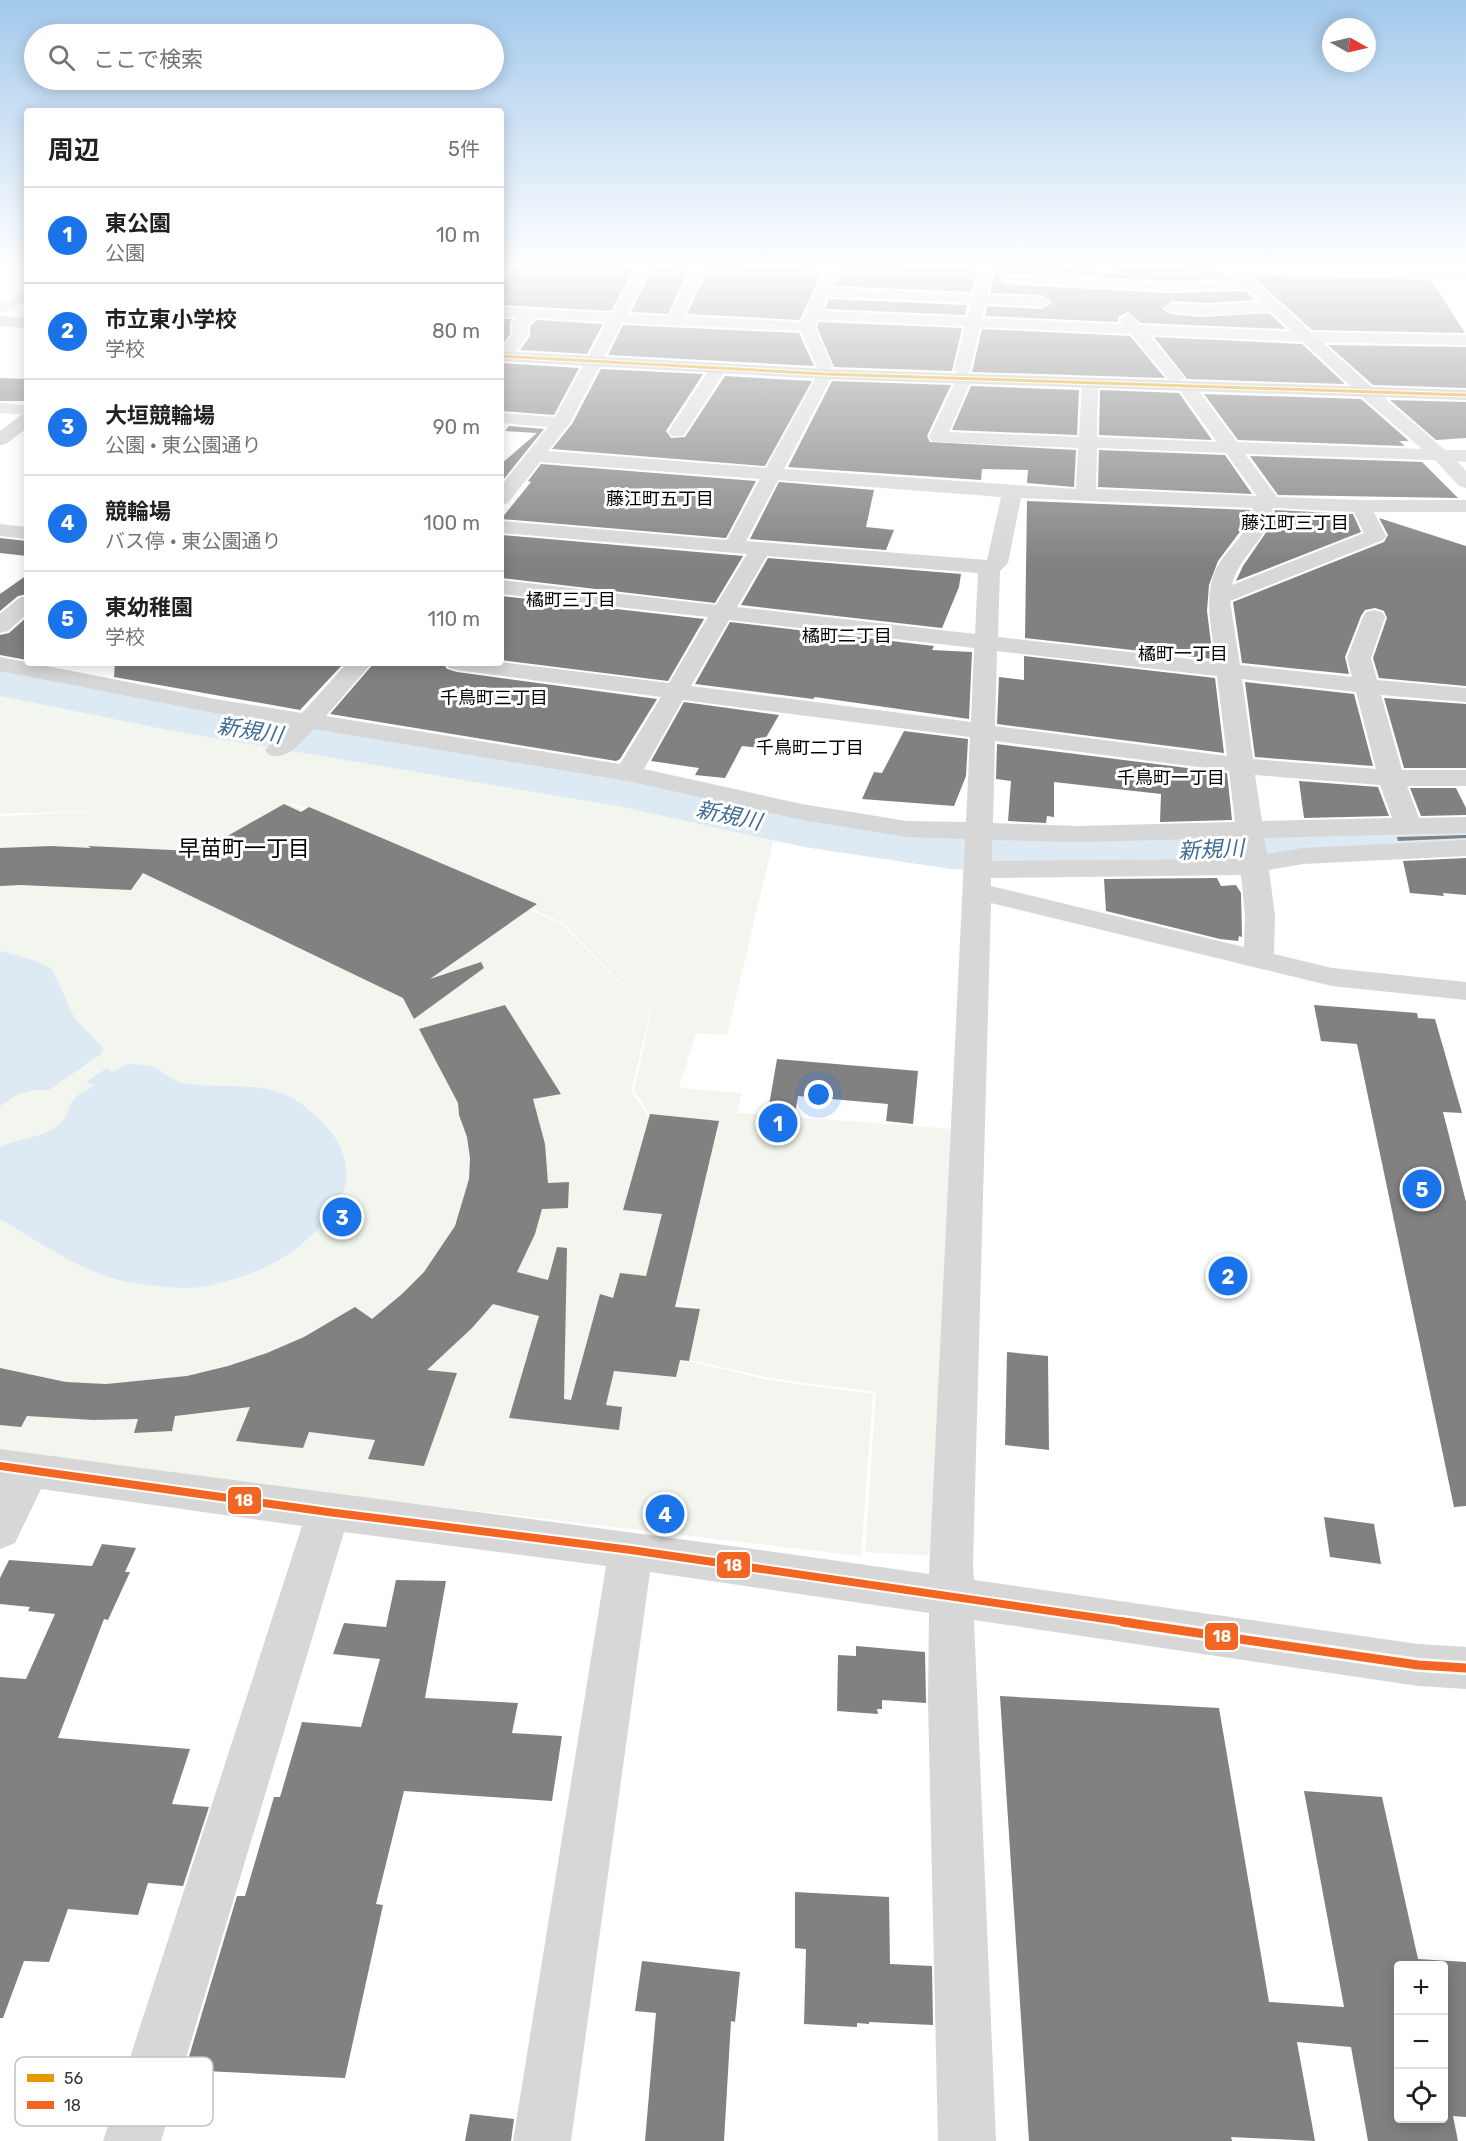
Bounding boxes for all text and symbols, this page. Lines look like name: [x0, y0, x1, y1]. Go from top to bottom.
north arrow: [1322, 18, 1376, 72]
search box: [24, 24, 504, 90]
icon: search: [45, 41, 78, 74]
text: ここで検索: [93, 46, 203, 73]
text: 周辺: [48, 135, 100, 166]
text: 5件: [448, 137, 480, 161]
text: 東公園: [105, 210, 171, 237]
text: 1: [63, 223, 72, 247]
text: 10 m: [436, 223, 480, 247]
text: 公園: [105, 241, 145, 265]
text: 市立東小学校: [105, 306, 237, 333]
text: 2: [61, 319, 74, 343]
text: 80 m: [432, 319, 480, 343]
text: 学校: [105, 337, 145, 361]
text: 大垣競輪場: [105, 402, 215, 429]
text: 3: [61, 415, 74, 439]
text: 90 m: [433, 415, 480, 439]
text: 公園 · 東公園通り: [105, 433, 261, 457]
district label: 藤江町五丁目: [606, 488, 714, 510]
text: 競輪場: [105, 498, 171, 525]
text: 4: [61, 511, 74, 535]
text: 100 m: [423, 511, 480, 535]
district label: 藤江町三丁目: [1241, 512, 1349, 534]
text: バス停 · 東公園通り: [105, 529, 281, 553]
district label: 橘町三丁目: [526, 589, 616, 611]
text: 東幼稚園: [105, 594, 193, 621]
text: 5: [61, 607, 74, 631]
text: 110 m: [428, 607, 480, 631]
text: 学校: [105, 625, 145, 649]
district label: 橘町二丁目: [802, 625, 892, 647]
district label: 橘町一丁目: [1138, 643, 1228, 665]
district label: 千鳥町三丁目: [440, 687, 548, 709]
water label: 新規川: [215, 712, 287, 749]
district label: 千鳥町二丁目: [756, 737, 864, 759]
district label: 千鳥町一丁目: [1117, 767, 1225, 789]
water label: 新規川: [694, 795, 766, 836]
water label: 新規川: [1177, 834, 1247, 865]
district label: 早苗町一丁目: [178, 835, 310, 862]
your location: [804, 1080, 833, 1109]
pin: 1: [758, 1100, 798, 1146]
pin: 5: [1402, 1166, 1442, 1212]
pin: 3: [322, 1194, 362, 1240]
pin: 2: [1208, 1254, 1248, 1298]
line badge: 18: [227, 1486, 262, 1515]
text: 18: [235, 1491, 254, 1510]
pin: 4: [646, 1492, 684, 1537]
line badge: 18: [716, 1551, 751, 1579]
text: 18: [724, 1556, 743, 1575]
line badge: 18: [1204, 1622, 1239, 1651]
text: 18: [1213, 1627, 1232, 1646]
map controls: [1394, 1961, 1448, 2123]
button: +: [1394, 1961, 1448, 2015]
button: −: [1394, 2015, 1448, 2069]
legend: [15, 2057, 213, 2126]
text: 56: [64, 2069, 84, 2088]
button: locate: [1394, 2069, 1448, 2123]
text: 18: [64, 2096, 81, 2115]

